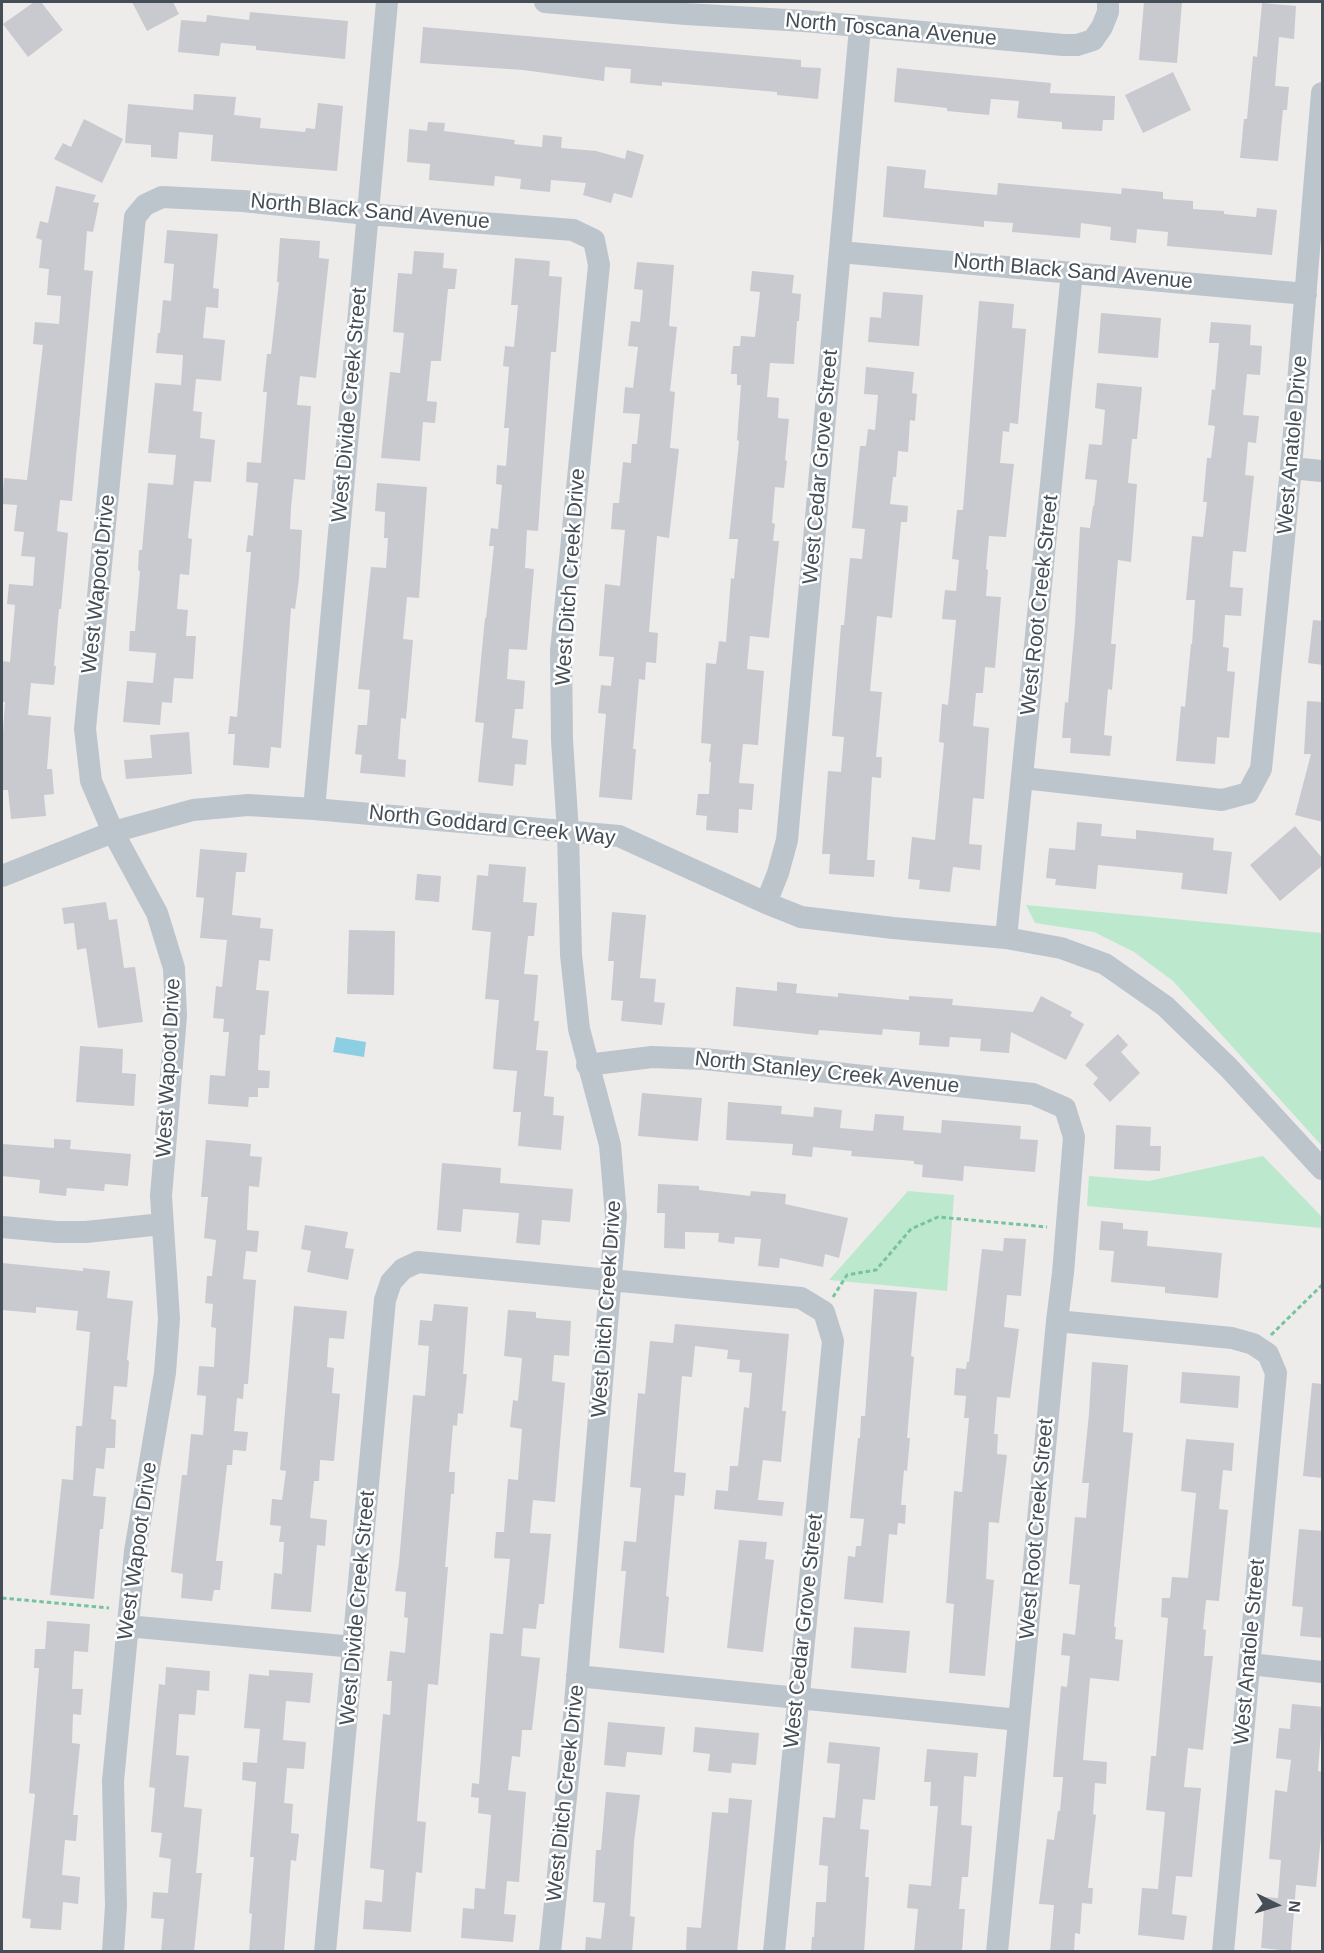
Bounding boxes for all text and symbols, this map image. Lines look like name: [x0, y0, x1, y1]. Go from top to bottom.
street label: North Toscana Avenue: [784, 8, 998, 52]
street label: North Black Sand Avenue: [249, 189, 491, 235]
street label: North Black Sand Avenue: [952, 249, 1194, 295]
street label: West Divide Creek Street: [327, 287, 373, 523]
street label: West Cedar Grove Street: [798, 349, 844, 585]
street label: West Anatole Drive: [1273, 355, 1313, 535]
street label: West Ditch Creek Drive: [551, 467, 591, 687]
street label: West Wapoot Drive: [77, 493, 121, 675]
street label: West Root Creek Street: [1016, 494, 1064, 716]
street label: North Goddard Creek Way: [367, 801, 617, 851]
street label: West Wapoot Drive: [152, 978, 186, 1158]
street label: North Stanley Creek Avenue: [694, 1047, 960, 1099]
street label: West Ditch Creek Drive: [587, 1199, 627, 1419]
street label: West Root Creek Street: [1015, 1418, 1059, 1640]
street label: West Wapoot Drive: [113, 1460, 163, 1642]
street label: West Divide Creek Street: [335, 1490, 381, 1726]
street label: West Cedar Grove Street: [779, 1513, 829, 1749]
street label: West Anatole Street: [1229, 1558, 1271, 1746]
street label: West Ditch Creek Drive: [542, 1683, 590, 1903]
north arrow: [1246, 1875, 1306, 1935]
text: N: [1285, 1900, 1303, 1913]

